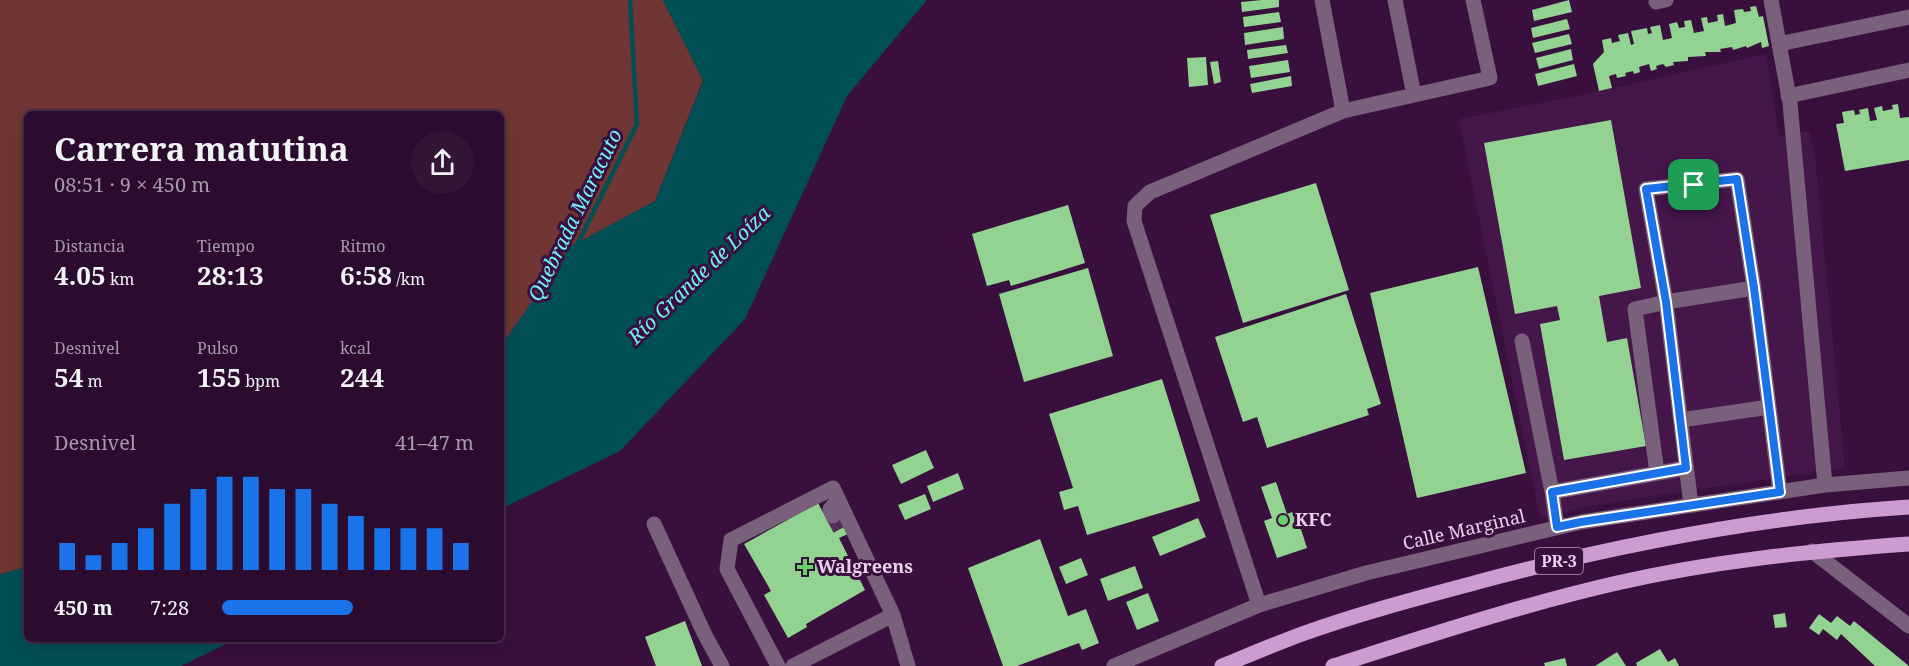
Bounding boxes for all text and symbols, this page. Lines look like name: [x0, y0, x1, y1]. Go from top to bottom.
water label: Quebrada Maracuto: [521, 124, 628, 305]
text: Carrera matutina: [54, 126, 349, 171]
button: share: [411, 131, 474, 194]
pin: [1668, 159, 1719, 210]
icon: arrive: [1677, 168, 1710, 201]
text: 08:51 · 9 × 450 m: [54, 171, 210, 198]
water label: Río Grande de Loíza: [621, 199, 776, 350]
text: Distancia: [54, 235, 125, 257]
text: Tiempo: [197, 235, 255, 257]
text: Ritmo: [340, 235, 386, 257]
text: 4.05: [54, 257, 106, 293]
text: 28:13: [197, 257, 264, 293]
text: 6:58: [340, 257, 392, 293]
text: km: [106, 268, 134, 290]
text: /km: [392, 268, 425, 290]
text: Desnivel: [54, 337, 120, 359]
text: Pulso: [197, 337, 238, 359]
text: kcal: [340, 337, 371, 359]
text: 54: [54, 359, 83, 395]
text: 155: [197, 359, 241, 395]
text: 244: [340, 359, 384, 395]
text: m: [83, 370, 103, 392]
text: bpm: [241, 370, 280, 392]
text: Desnivel: [54, 429, 136, 456]
text: 41–47 m: [395, 429, 474, 456]
street label: Calle Marginal: [1400, 503, 1528, 555]
place label: KFC: [1295, 507, 1331, 531]
marker: KFC: [1276, 513, 1290, 527]
road number: PR-3: [1535, 548, 1583, 574]
place label: Walgreens: [817, 554, 913, 578]
marker: Walgreens: [798, 560, 812, 574]
text: 450 m: [54, 594, 113, 621]
text: 7:28: [150, 594, 189, 621]

